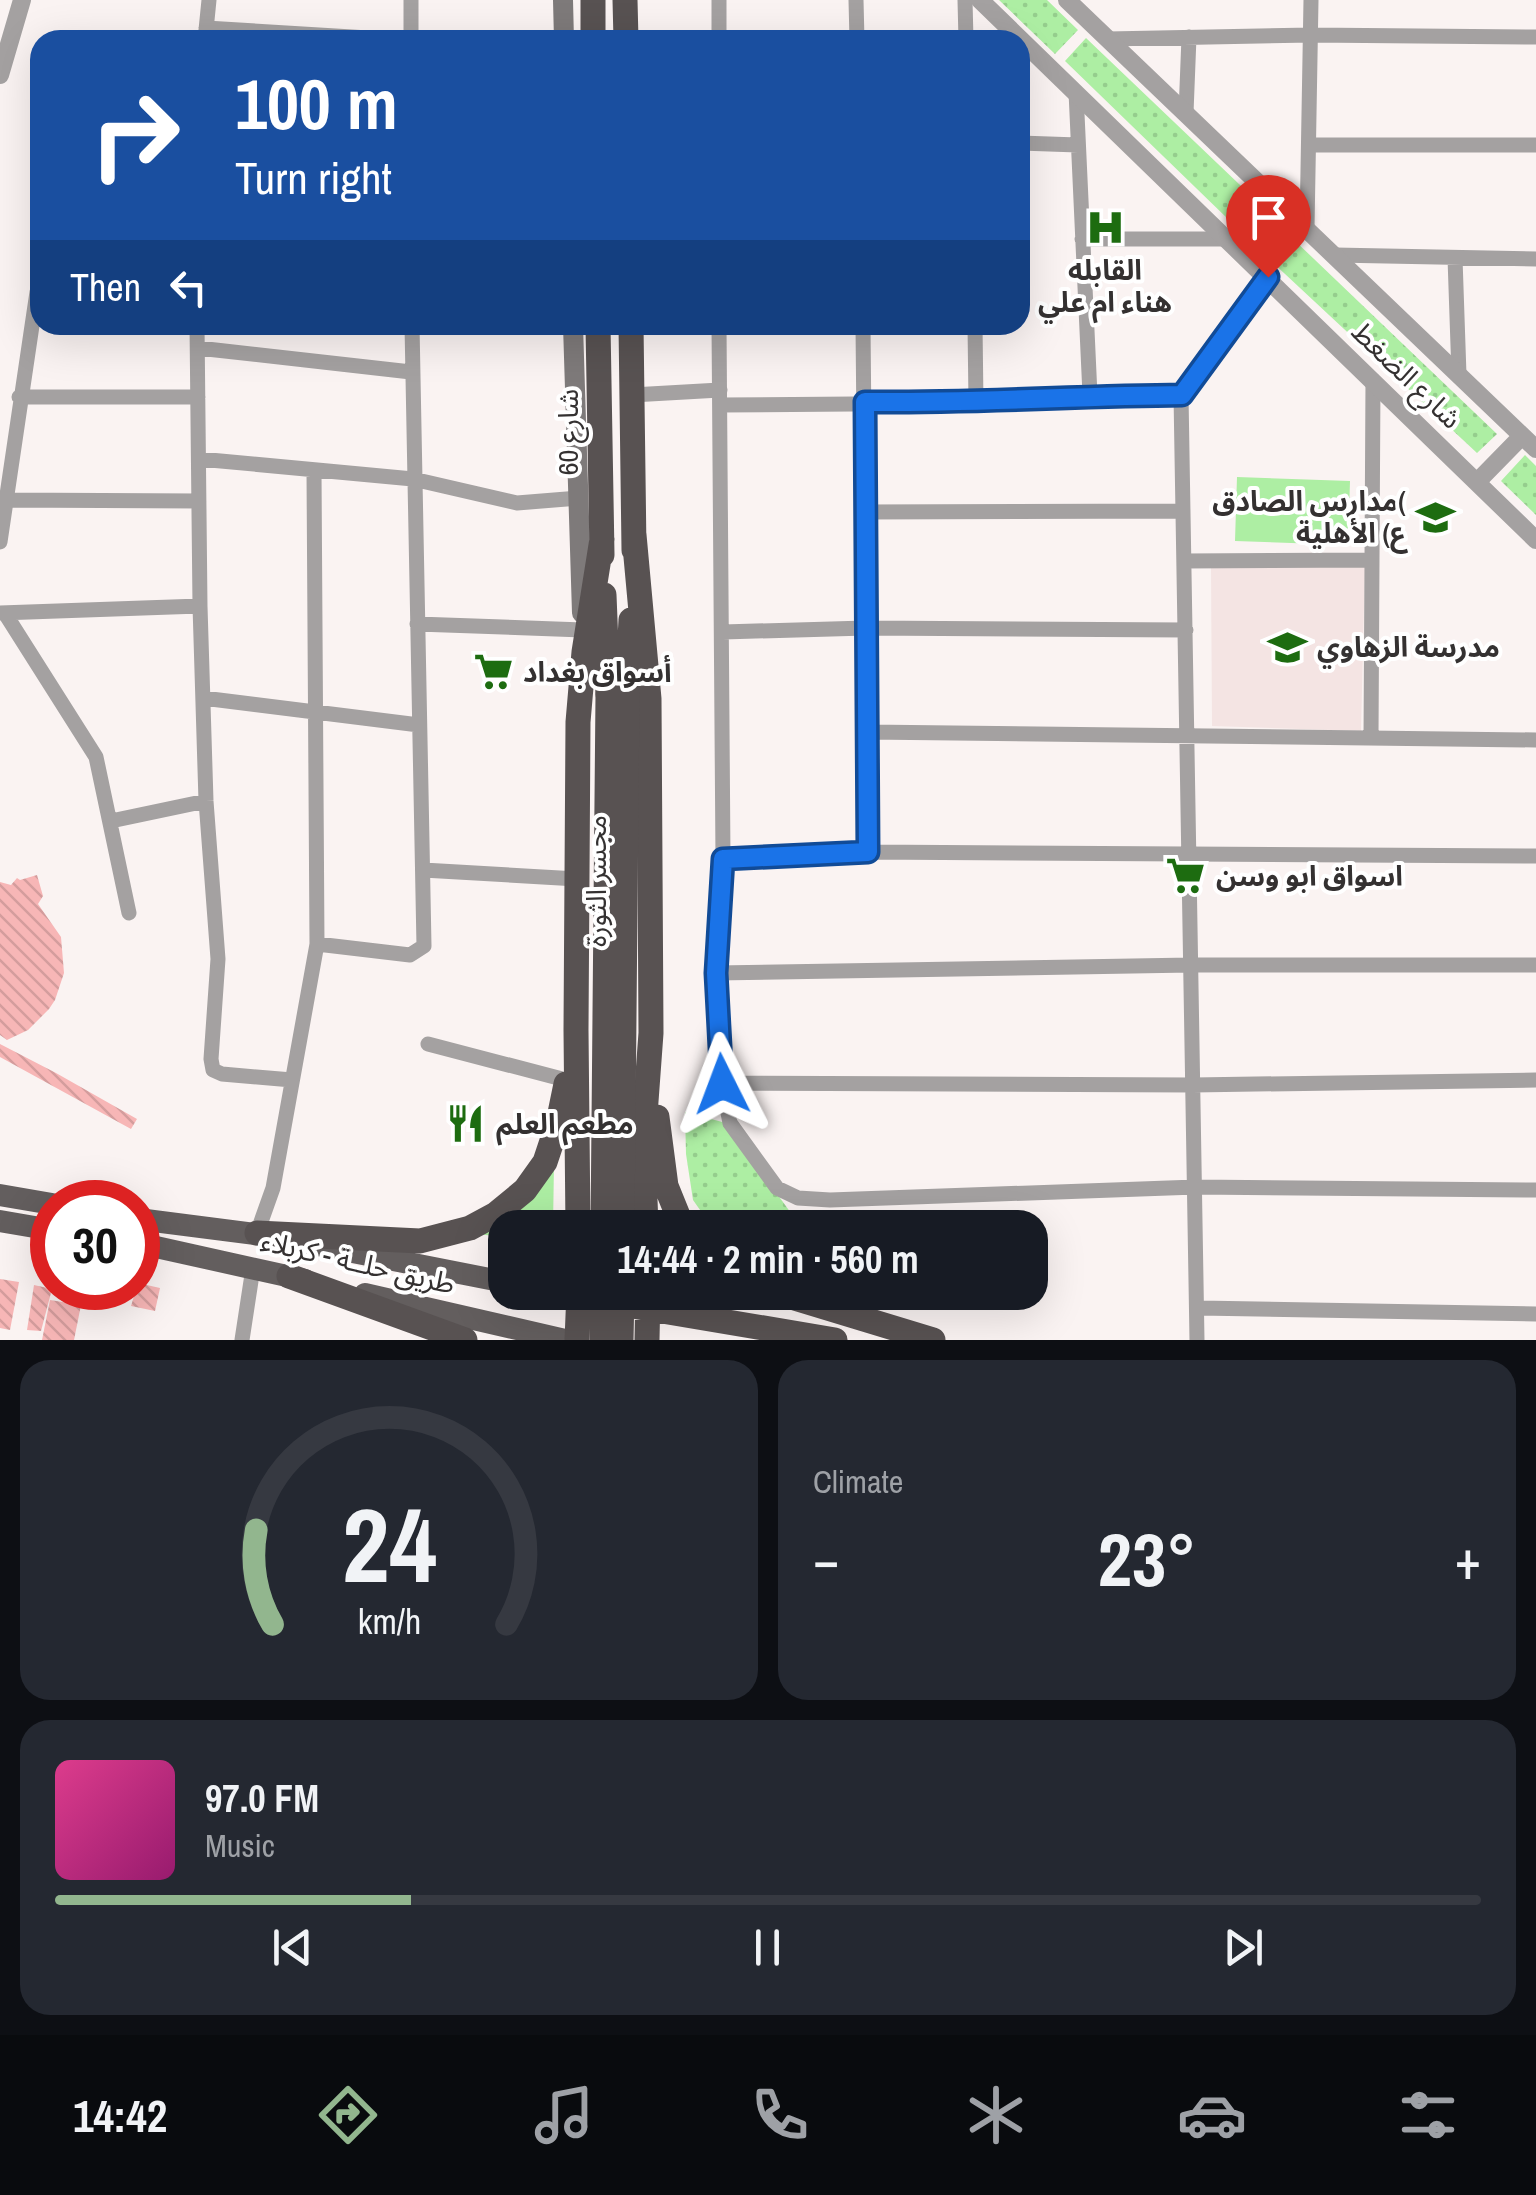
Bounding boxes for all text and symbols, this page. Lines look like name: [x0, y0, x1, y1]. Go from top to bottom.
text: 100 m: [235, 57, 398, 151]
icon: right: [70, 70, 200, 200]
text: Turn right: [235, 147, 392, 208]
pin: [1226, 175, 1311, 278]
icon: arrive: [1241, 190, 1296, 245]
hospital icon: القابله هناء ام علي: [1084, 207, 1126, 249]
place label: القابله هناء ام علي: [1038, 251, 1172, 324]
icon: left: [161, 260, 216, 315]
text: Then: [70, 262, 141, 313]
street label: شارع الضغط: [1342, 313, 1470, 439]
street label: شارع 60: [549, 389, 589, 475]
place label: مدارس الصادق( ع) الأهلية: [1212, 482, 1409, 554]
school or university icon: مدارس الصادق( ع) الأهلية: [1415, 496, 1457, 538]
school or university icon: مدرسة الزهاوي: [1266, 626, 1308, 668]
place label: مدرسة الزهاوي: [1317, 628, 1500, 669]
supermarket icon: أسواق بغداد: [472, 651, 514, 693]
place label: أسواق بغداد: [523, 653, 672, 691]
street label: مجسر الثورة: [577, 815, 615, 947]
supermarket icon: اسواق ابو وسن: [1165, 855, 1207, 897]
place label: اسواق ابو وسن: [1216, 857, 1403, 895]
position arrow: [670, 1032, 774, 1136]
restaurant icon: مطعم العلم: [445, 1103, 487, 1145]
place label: مطعم العلم: [496, 1105, 634, 1146]
speed limit sign: 30: [30, 1180, 160, 1310]
street label: طريق حلــة - كربلاء: [257, 1221, 459, 1303]
text: 14:44 · 2 min · 560 m: [617, 1234, 919, 1285]
text: Climate: [813, 1460, 903, 1503]
text: 24: [342, 1474, 436, 1614]
text: 23°: [1098, 1508, 1196, 1609]
text: −: [813, 1522, 839, 1596]
text: +: [1455, 1522, 1481, 1596]
text: km/h: [357, 1597, 421, 1645]
text: 97.0 FM: [205, 1773, 319, 1824]
text: Music: [205, 1824, 275, 1867]
icon: previous: [265, 1920, 320, 1975]
icon: pause: [740, 1920, 795, 1975]
icon: next: [1216, 1920, 1271, 1975]
icon: directions: [313, 2080, 383, 2150]
icon: music: [529, 2080, 599, 2150]
icon: phone: [745, 2080, 815, 2150]
icon: climate: [961, 2080, 1031, 2150]
icon: car: [1177, 2080, 1247, 2150]
icon: filters: [1393, 2080, 1463, 2150]
text: 14:42: [73, 2085, 167, 2146]

